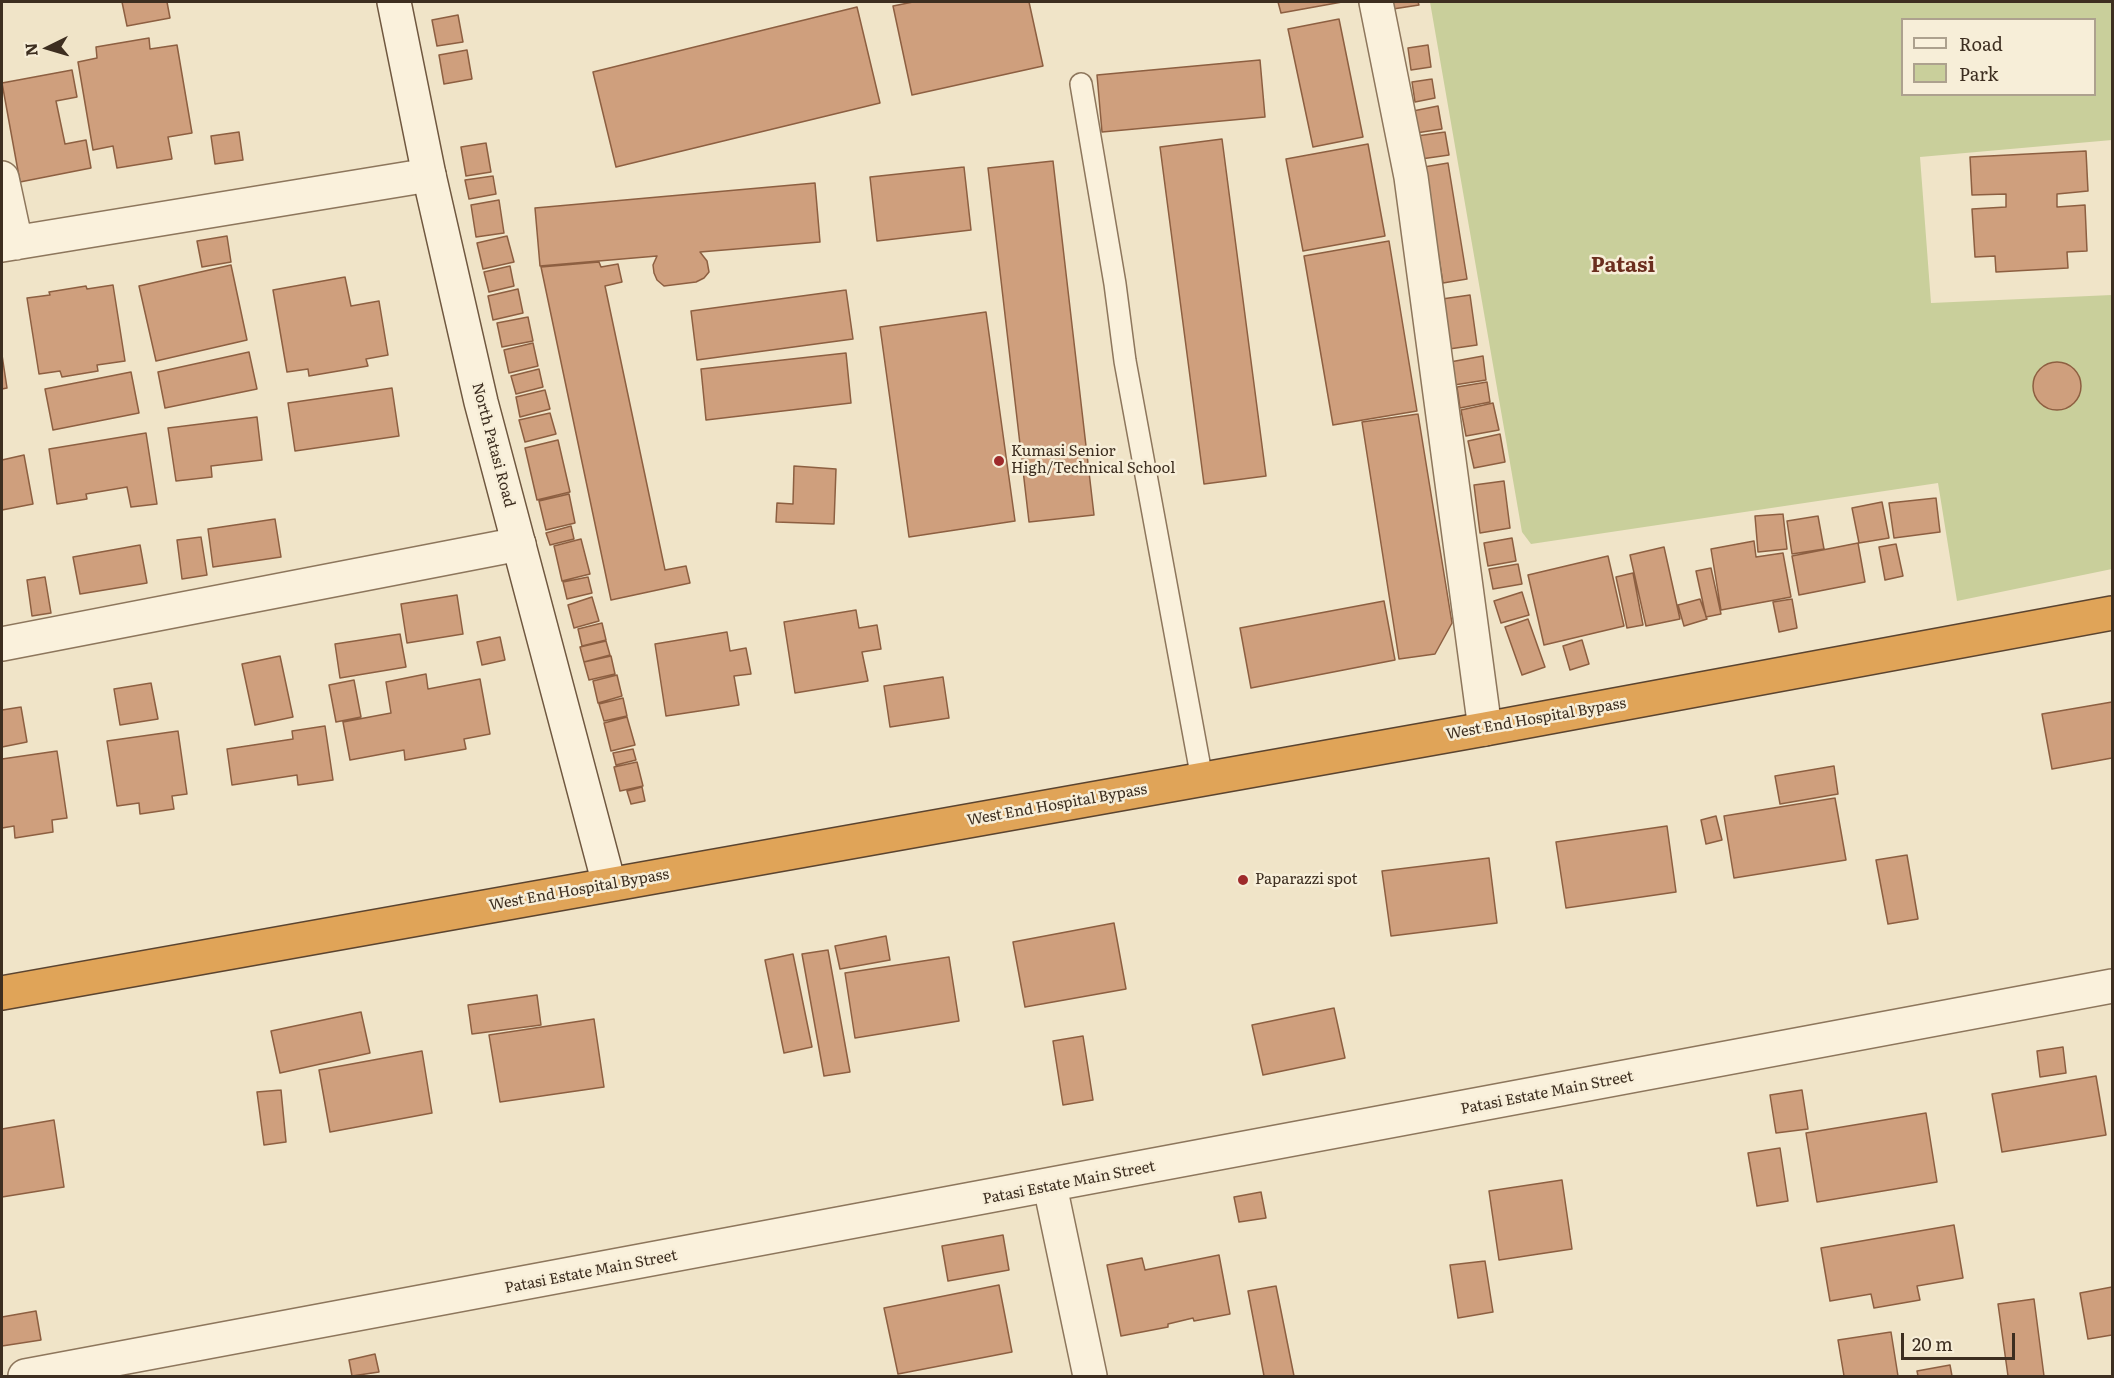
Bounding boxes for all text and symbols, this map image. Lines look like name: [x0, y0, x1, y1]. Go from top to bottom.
north arrow: [18, 18, 78, 78]
legend: [1901, 18, 2096, 96]
text: Road: [1959, 30, 2003, 57]
text: N: [18, 42, 43, 57]
text: Park: [1959, 60, 1998, 87]
district label: Patasi: [1591, 253, 1655, 279]
street label: North Patasi Road: [468, 381, 518, 509]
place label: Kumasi Senior High/Technical School: [1011, 443, 1175, 478]
marker: Kumasi Senior High/Technical School: [992, 454, 1006, 468]
street label: West End Hospital Bypass: [1445, 694, 1627, 744]
street label: West End Hospital Bypass: [966, 780, 1148, 830]
street label: West End Hospital Bypass: [488, 865, 670, 915]
place label: Paparazzi spot: [1255, 871, 1358, 889]
marker: Paparazzi spot: [1236, 873, 1250, 887]
street label: Patasi Estate Main Street: [1459, 1067, 1635, 1119]
street label: Patasi Estate Main Street: [981, 1157, 1157, 1209]
street label: Patasi Estate Main Street: [503, 1246, 679, 1298]
scale bar: [1904, 1321, 2018, 1359]
text: 20 m: [1912, 1330, 1953, 1357]

